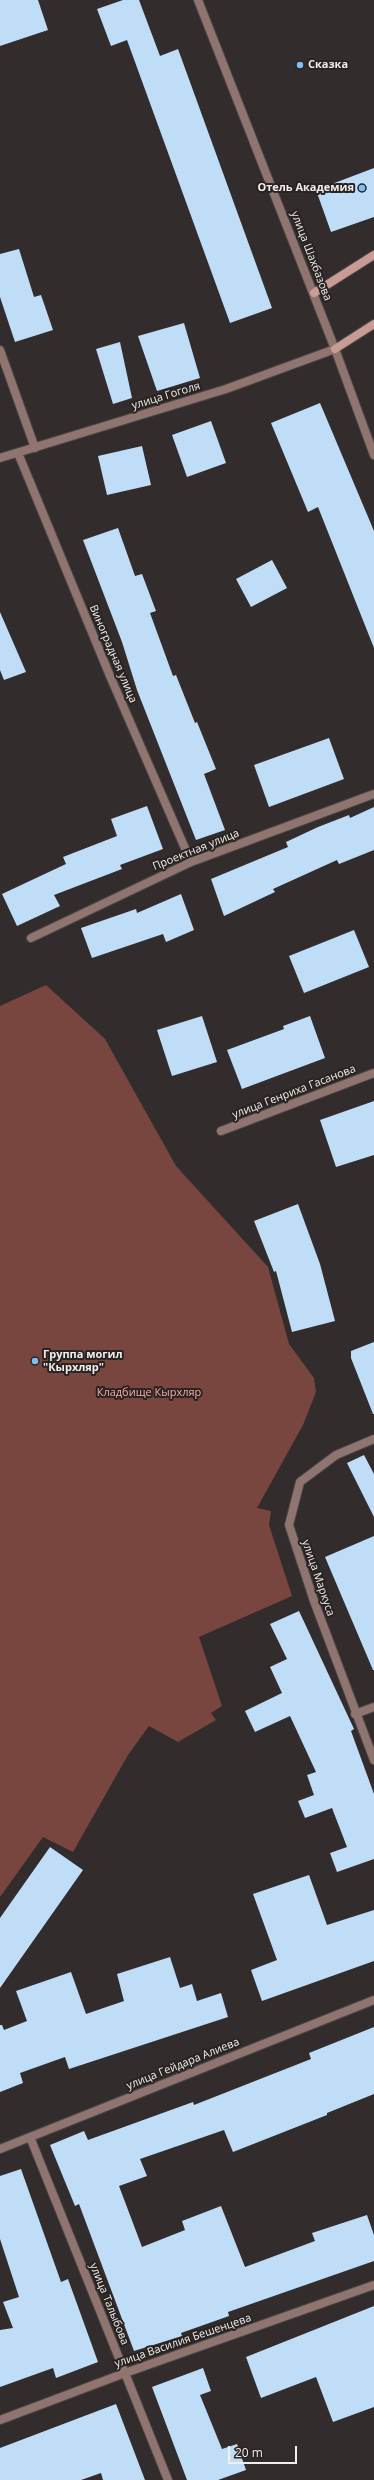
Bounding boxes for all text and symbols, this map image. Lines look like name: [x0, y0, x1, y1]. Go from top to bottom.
place label: Сказка: [308, 58, 348, 72]
marker: Сказка: [295, 60, 305, 70]
place label: Отель Академия: [257, 181, 354, 195]
marker: Отель Академия: [357, 183, 367, 193]
street label: улица Шахбазова: [288, 209, 334, 303]
street label: улица Гоголя: [130, 379, 202, 413]
street label: Виноградная улица: [86, 603, 140, 705]
street label: Проектная улица: [151, 827, 241, 873]
street label: улица Генриха Гасанова: [230, 1062, 358, 1122]
place label: Группа могил "Кырхляр": [43, 1348, 123, 1374]
marker: Группа могил "Кырхляр": [30, 1356, 40, 1366]
park label: Кладбище Кырхляр: [97, 1386, 201, 1400]
street label: улица Маркуса: [299, 1538, 337, 1618]
street label: улица Гейдара Алиева: [125, 2035, 241, 2093]
street label: улица Талыбова: [87, 2261, 131, 2347]
street label: улица Василия Бешенцева: [113, 2311, 253, 2371]
scale bar: [230, 2438, 299, 2464]
text: 20 m: [235, 2444, 263, 2461]

